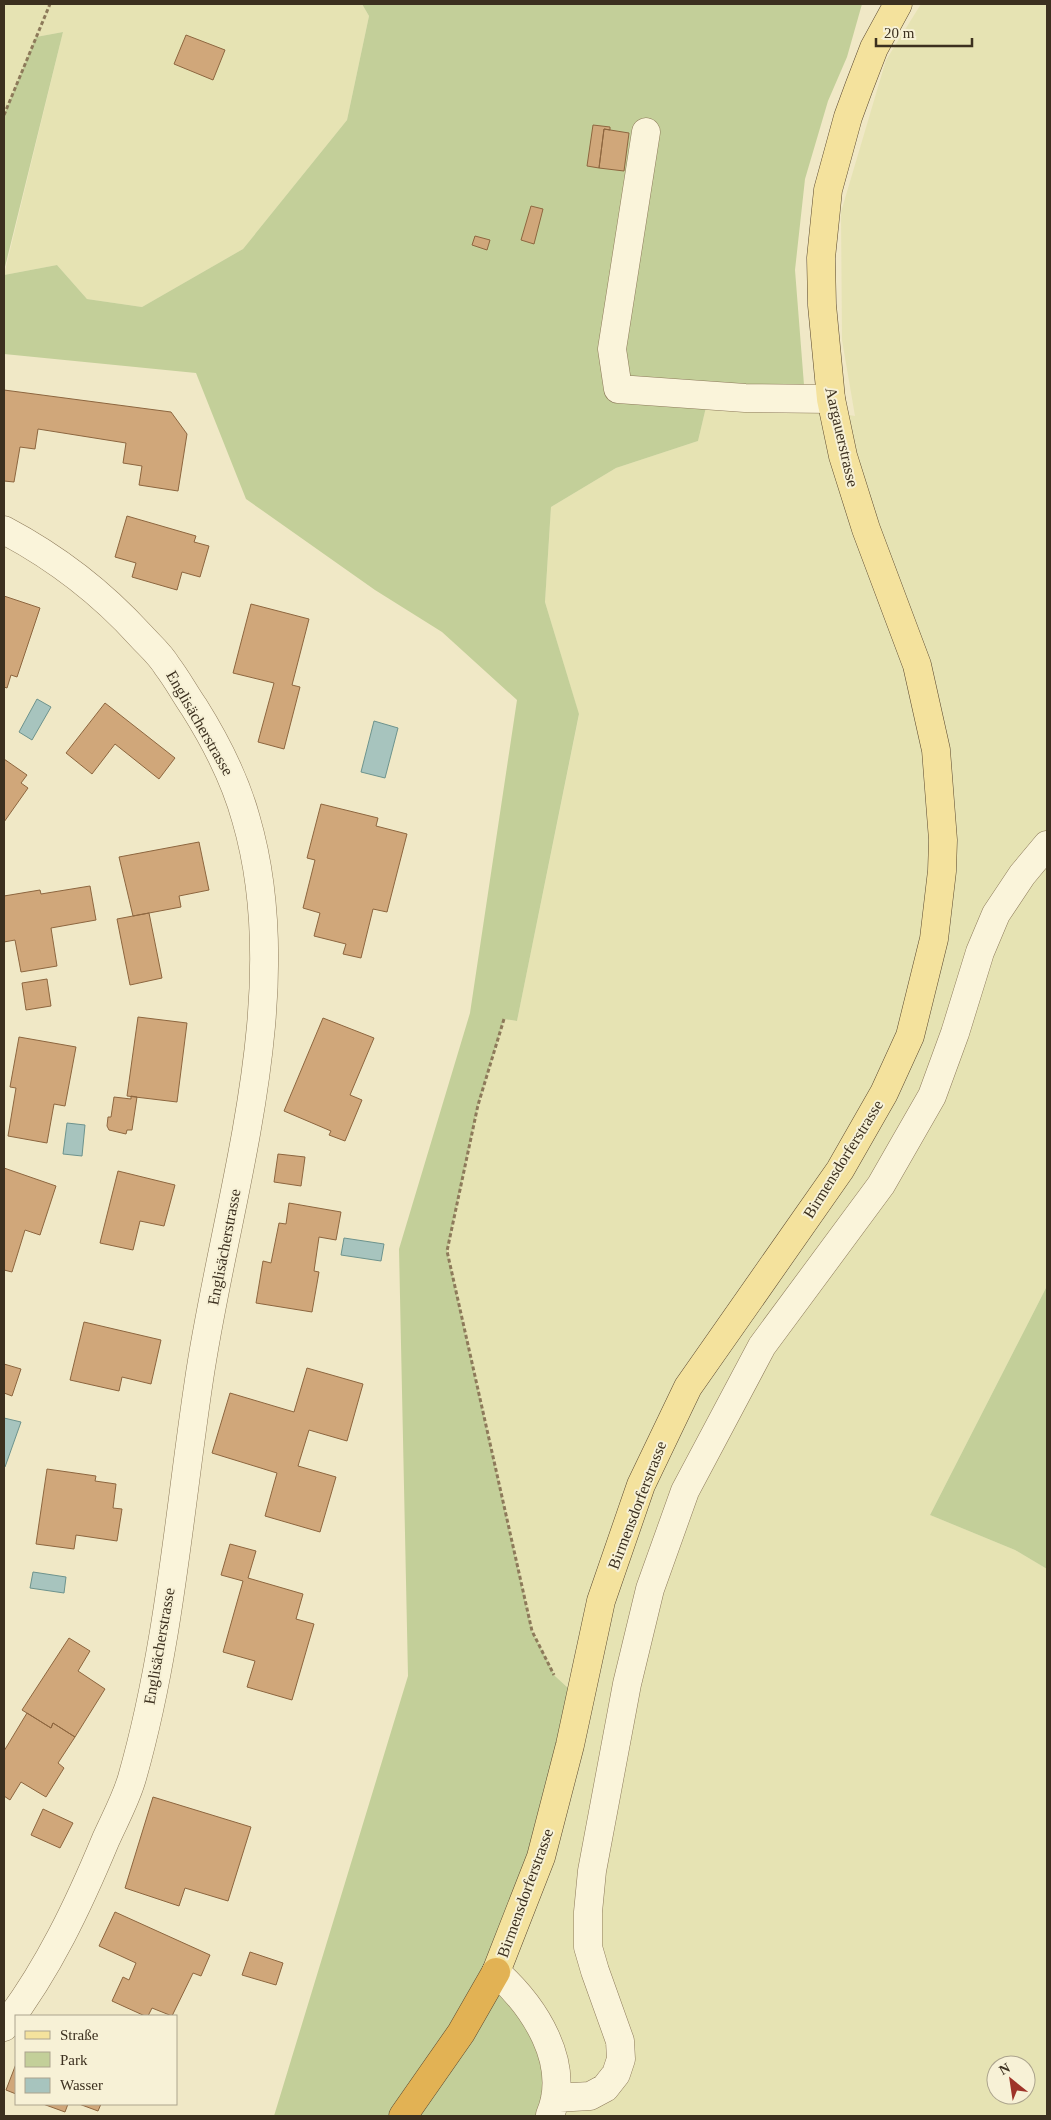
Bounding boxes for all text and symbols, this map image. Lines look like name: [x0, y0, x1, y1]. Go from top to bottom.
scale bar: [876, 15, 972, 47]
text: 20 m: [884, 25, 915, 41]
street label: Aargauerstrasse: [821, 385, 862, 489]
street label: Englisächerstrasse: [162, 668, 237, 779]
street label: Birmensdorferstrasse: [800, 1097, 886, 1221]
street label: Englisächerstrasse: [204, 1187, 245, 1307]
street label: Birmensdorferstrasse: [605, 1438, 669, 1572]
street label: Englisächerstrasse: [140, 1586, 179, 1706]
street label: Birmensdorferstrasse: [494, 1826, 556, 1960]
legend: [15, 2015, 178, 2105]
text: Straße: [60, 2027, 99, 2043]
text: Park: [60, 2052, 88, 2068]
north arrow: [986, 2055, 1036, 2105]
text: N: [997, 2060, 1013, 2078]
text: Wasser: [60, 2077, 103, 2093]

